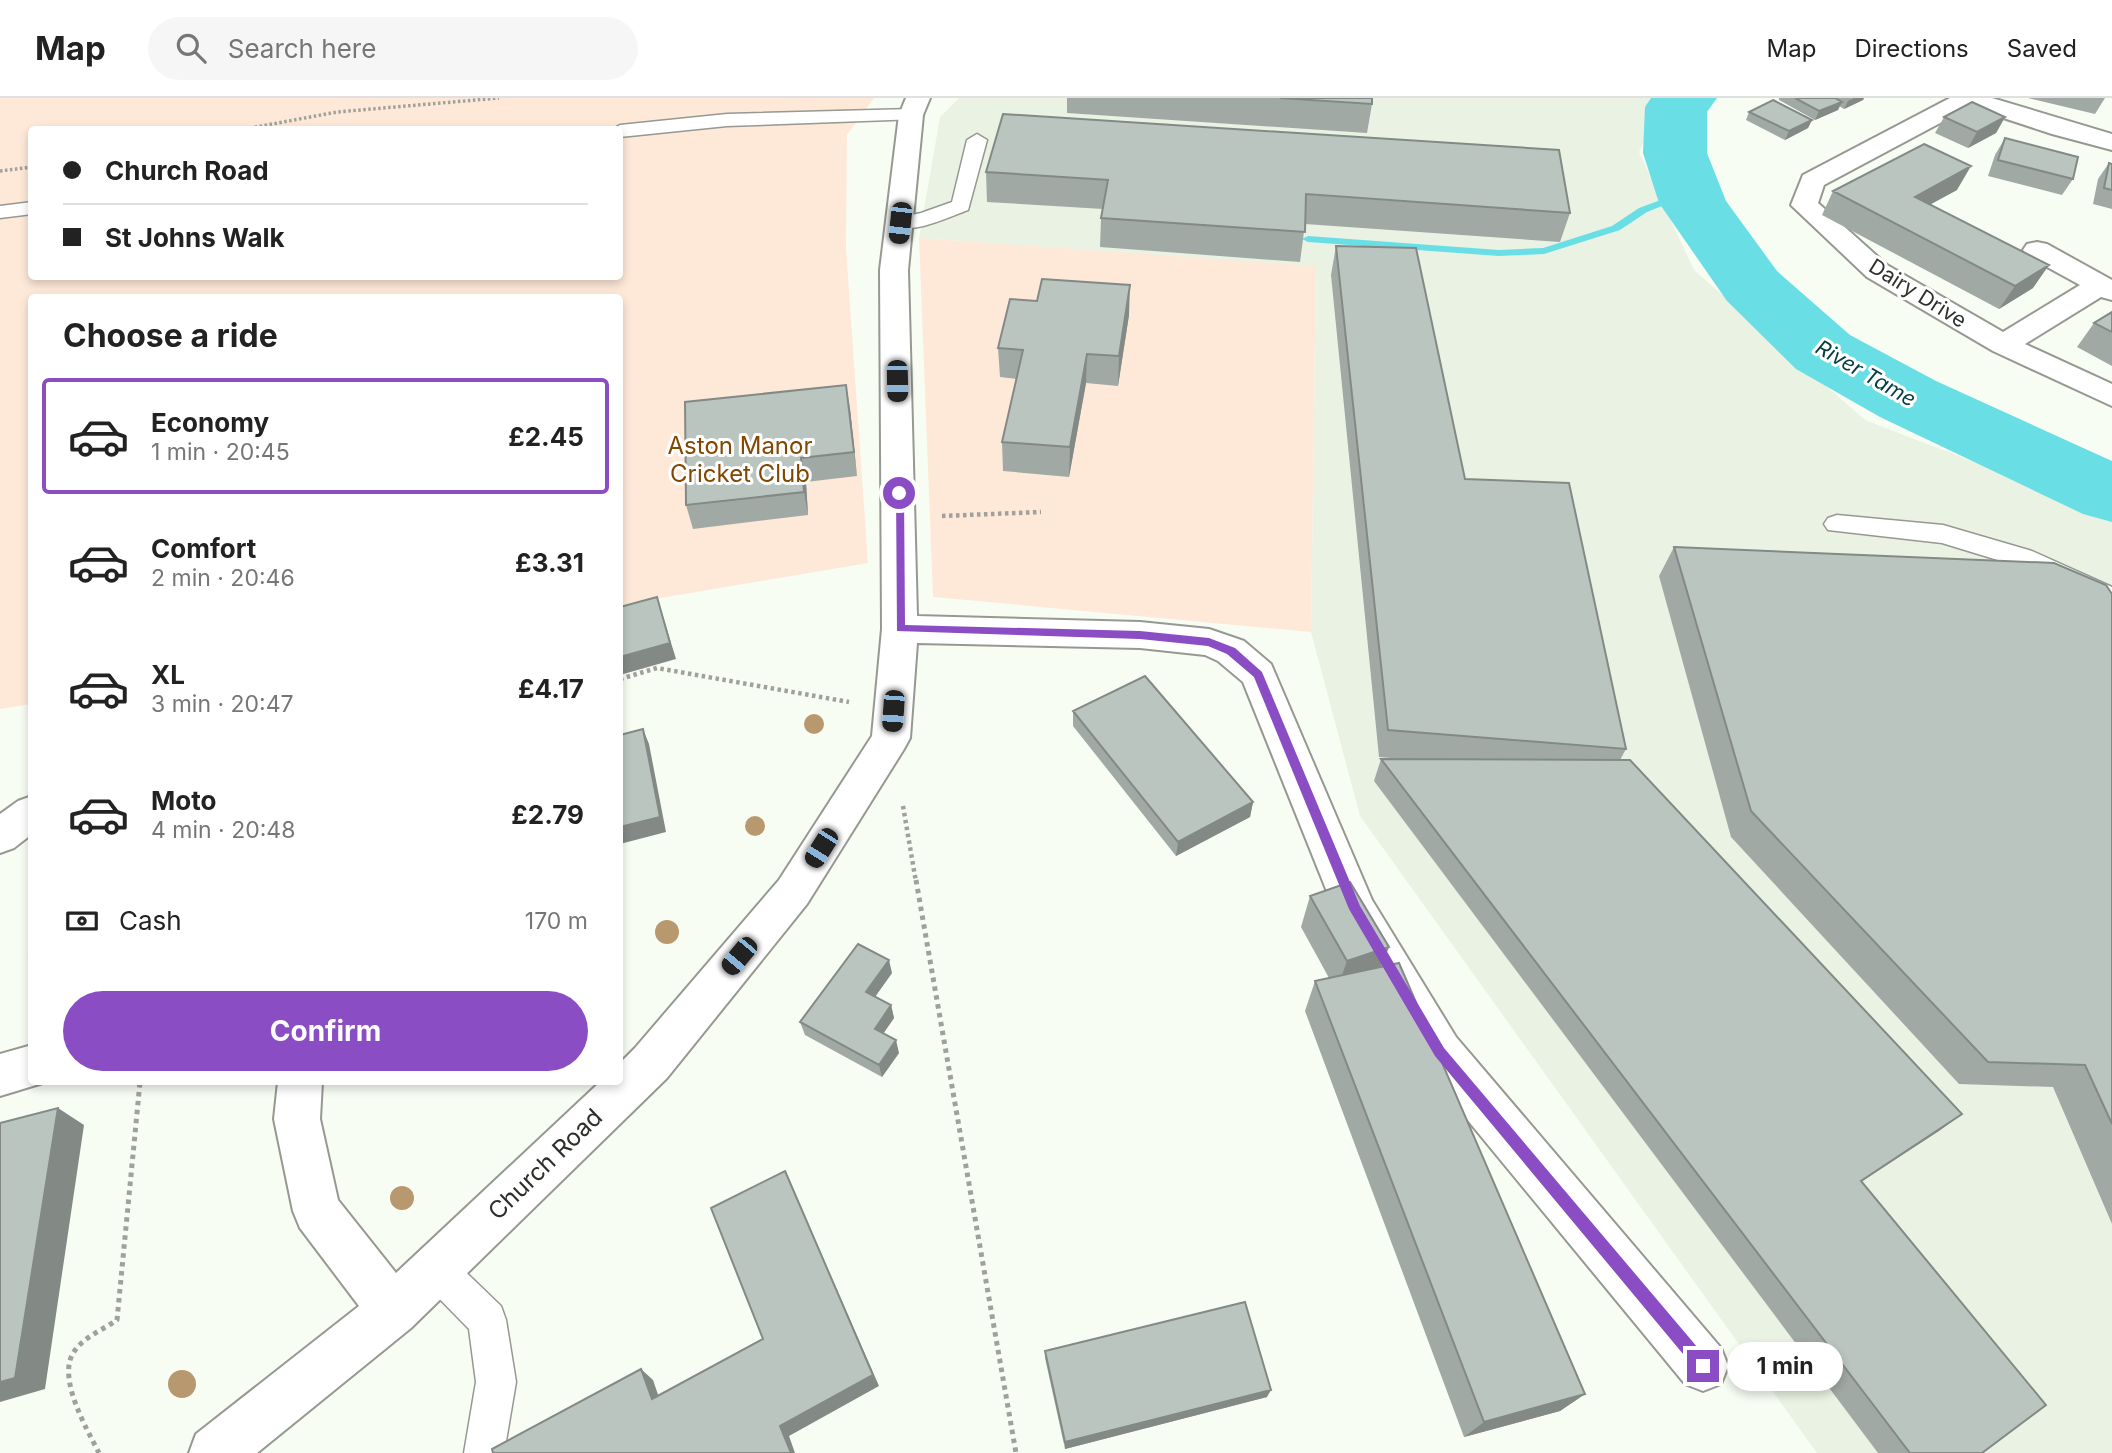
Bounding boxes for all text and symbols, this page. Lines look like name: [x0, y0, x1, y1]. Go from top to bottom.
search box: [148, 17, 638, 80]
text: Map: [35, 28, 106, 68]
icon: search: [172, 29, 210, 67]
text: Search here: [228, 33, 376, 64]
text: Map: [1767, 34, 1816, 63]
text: Directions: [1854, 34, 1969, 63]
text: Saved: [2007, 34, 2077, 63]
text: Church Road: [105, 155, 269, 186]
car: [888, 201, 913, 245]
text: St Johns Walk: [105, 222, 285, 253]
street label: Dairy Drive: [1865, 253, 1971, 333]
text: Choose a ride: [63, 316, 278, 355]
water label: River Tame: [1812, 334, 1920, 412]
car: [887, 360, 908, 402]
icon: car: [67, 405, 130, 468]
text: Economy: [151, 407, 269, 438]
text: £2.45: [508, 421, 584, 452]
park label: Aston Manor Cricket Club: [668, 431, 812, 488]
text: 1 min · 20:45: [151, 438, 290, 466]
route start: [883, 477, 915, 509]
icon: car: [67, 531, 130, 594]
text: Comfort: [151, 533, 256, 564]
text: £3.31: [515, 547, 584, 578]
text: 2 min · 20:46: [151, 564, 295, 592]
icon: car: [67, 657, 130, 720]
text: XL: [151, 659, 185, 690]
text: £4.17: [518, 673, 584, 704]
car: [882, 689, 905, 733]
text: 3 min · 20:47: [151, 690, 294, 718]
icon: car: [67, 783, 130, 846]
text: Moto: [151, 785, 216, 816]
text: £2.79: [511, 799, 584, 830]
text: 4 min · 20:48: [151, 816, 295, 844]
car: [801, 825, 842, 871]
icon: cash: [63, 902, 101, 940]
text: Cash: [119, 905, 182, 936]
text: 170 m: [525, 907, 588, 935]
car: [718, 933, 761, 979]
button: Confirm: [63, 991, 588, 1071]
street label: Church Road: [482, 1102, 608, 1226]
callout: 1 min: [1728, 1342, 1843, 1390]
route end: [1687, 1350, 1719, 1382]
text: 1 min: [1757, 1352, 1813, 1380]

